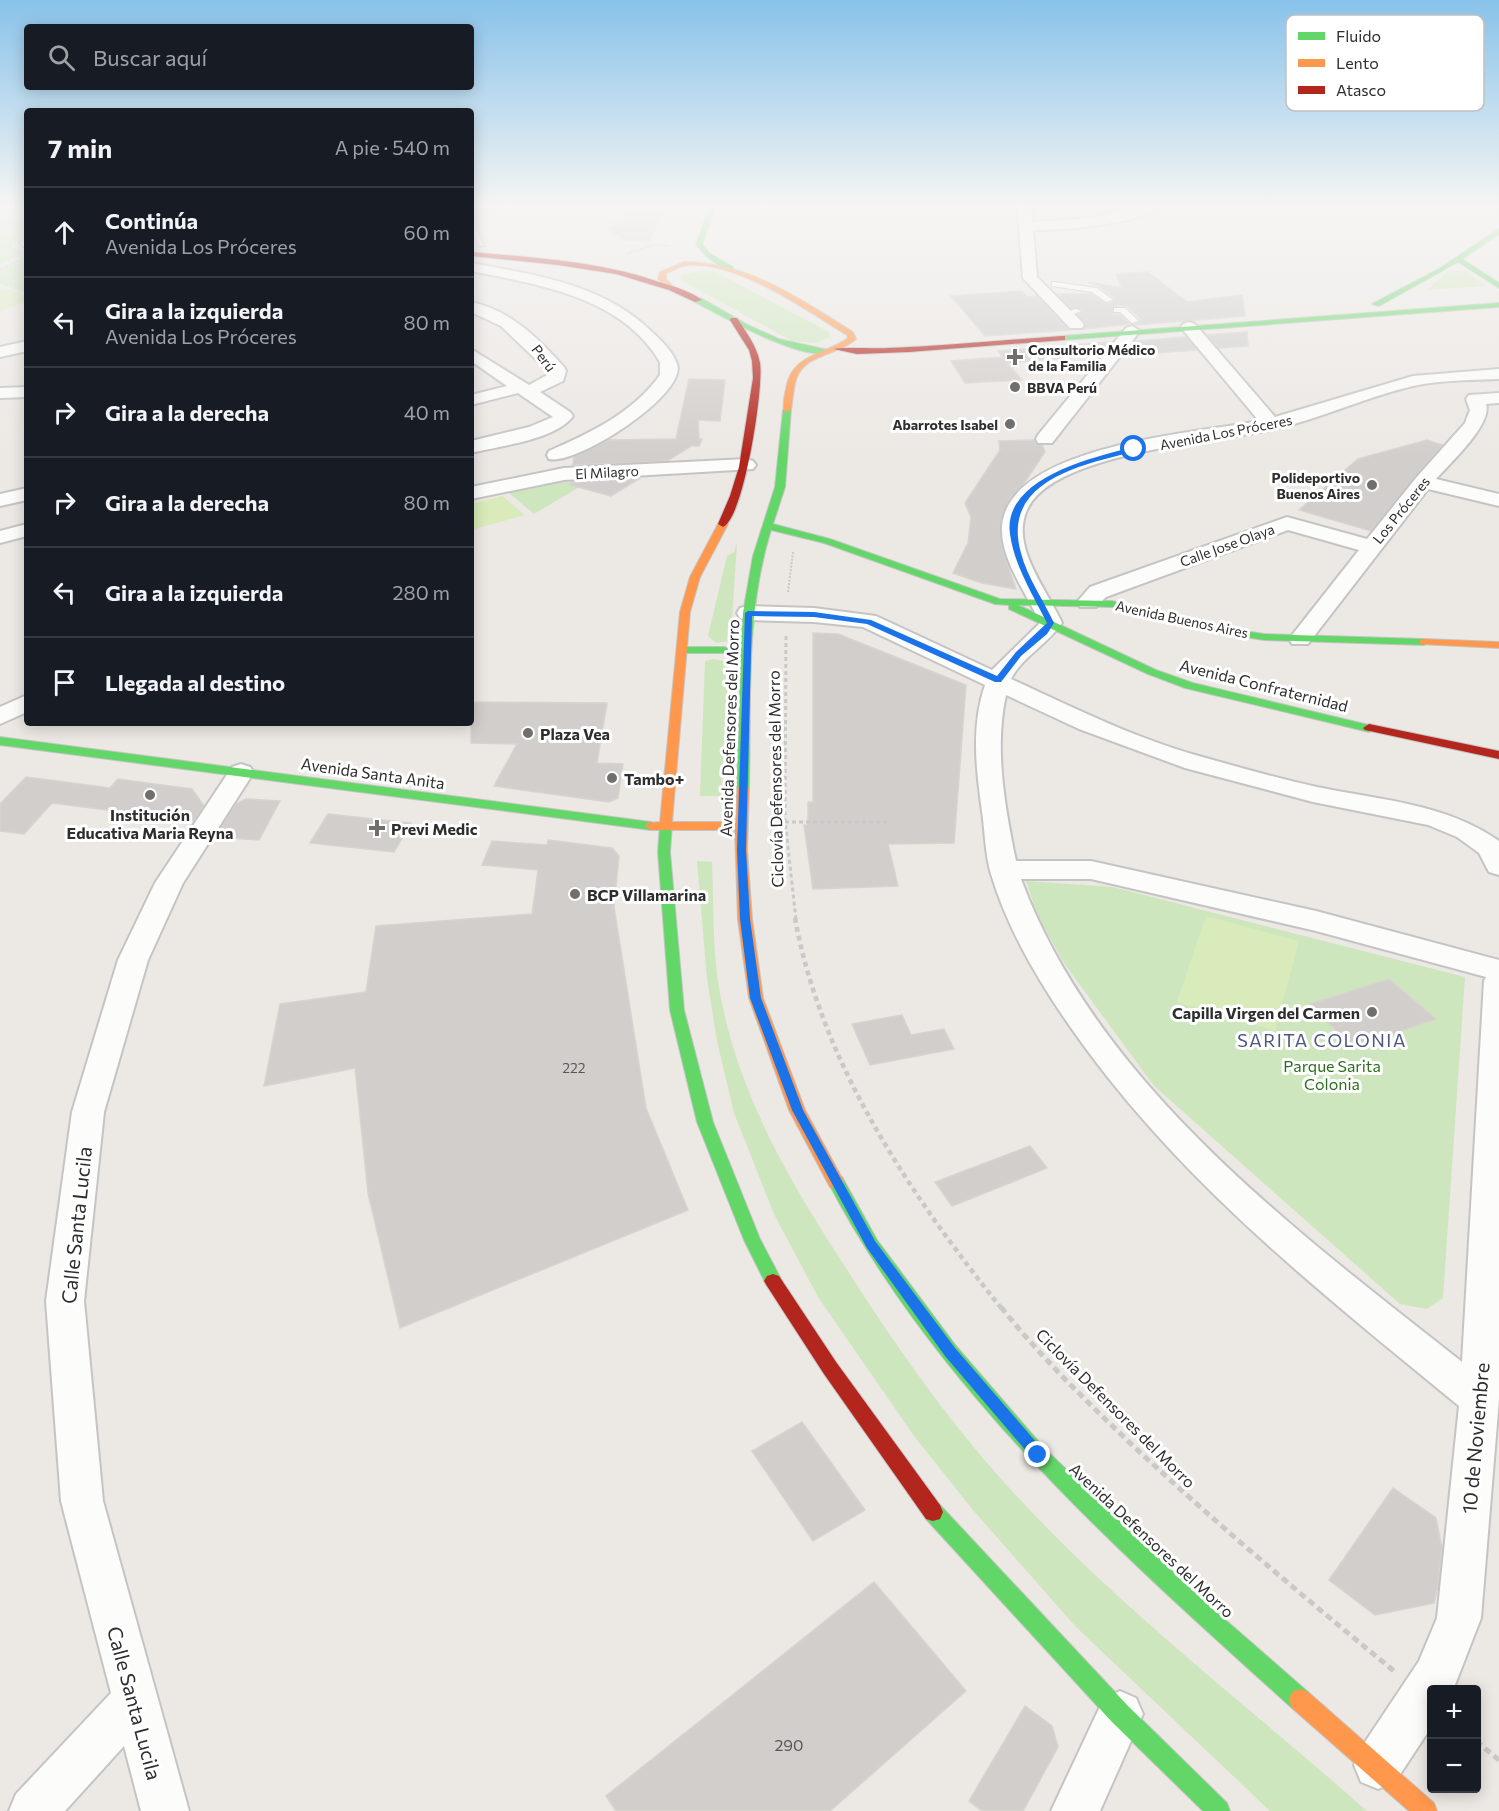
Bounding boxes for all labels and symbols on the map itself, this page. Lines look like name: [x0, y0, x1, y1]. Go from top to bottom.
legend: [1286, 15, 1484, 111]
text: Fluido: [1336, 26, 1381, 45]
text: Lento: [1336, 53, 1379, 72]
text: Atasco: [1336, 80, 1386, 99]
street label: Perú: [528, 341, 560, 375]
place label: Consultorio Médico de la Familia: [1028, 341, 1155, 374]
marker: Consultorio Médico de la Familia: [1006, 348, 1024, 366]
place label: BBVA Perú: [1027, 379, 1097, 396]
marker: BBVA Perú: [1008, 380, 1022, 394]
street label: Avenida Los Próceres: [1158, 411, 1294, 453]
place label: Abarrotes Isabel: [892, 416, 998, 433]
marker: Abarrotes Isabel: [1003, 417, 1017, 431]
route start: [1120, 435, 1146, 461]
street label: El Milagro: [575, 462, 639, 482]
place label: Polideportivo Buenos Aires: [1272, 469, 1360, 502]
street label: Los Próceres: [1369, 473, 1433, 547]
marker: Polideportivo Buenos Aires: [1365, 478, 1379, 492]
street label: Calle Jose Olaya: [1177, 520, 1277, 570]
street label: Avenida Buenos Aires: [1114, 597, 1250, 641]
street label: Avenida Defensores del Morro: [716, 619, 742, 837]
street label: Avenida Confraternidad: [1178, 655, 1350, 715]
street label: Ciclovía Defensores del Morro: [764, 670, 786, 888]
place label: Plaza Vea: [540, 724, 610, 743]
marker: Plaza Vea: [521, 726, 535, 740]
street label: Avenida Santa Anita: [300, 754, 446, 792]
place label: Tambo+: [624, 769, 684, 788]
marker: Tambo+: [605, 771, 619, 785]
marker: Institución Educativa Maria Reyna: [143, 788, 157, 802]
place label: Institución Educativa Maria Reyna: [67, 805, 233, 842]
marker: Previ Medic: [368, 819, 386, 837]
place label: Previ Medic: [391, 819, 478, 838]
place label: BCP Villamarina: [587, 885, 706, 904]
marker: BCP Villamarina: [568, 887, 582, 901]
place label: Capilla Virgen del Carmen: [1172, 1003, 1360, 1022]
marker: Capilla Virgen del Carmen: [1365, 1005, 1379, 1019]
district label: SARITA COLONIA: [1237, 1029, 1407, 1051]
park label: Parque Sarita Colonia: [1283, 1056, 1381, 1093]
house number: 222: [562, 1059, 586, 1076]
street label: Calle Santa Lucila: [56, 1145, 96, 1305]
street label: Ciclovía Defensores del Morro: [1033, 1325, 1199, 1491]
street label: 10 de Noviembre: [1456, 1362, 1494, 1514]
route end: [1024, 1441, 1050, 1467]
street label: Avenida Defensores del Morro: [1066, 1459, 1238, 1621]
street label: Calle Santa Lucila: [103, 1624, 167, 1782]
house number: 290: [775, 1735, 803, 1754]

